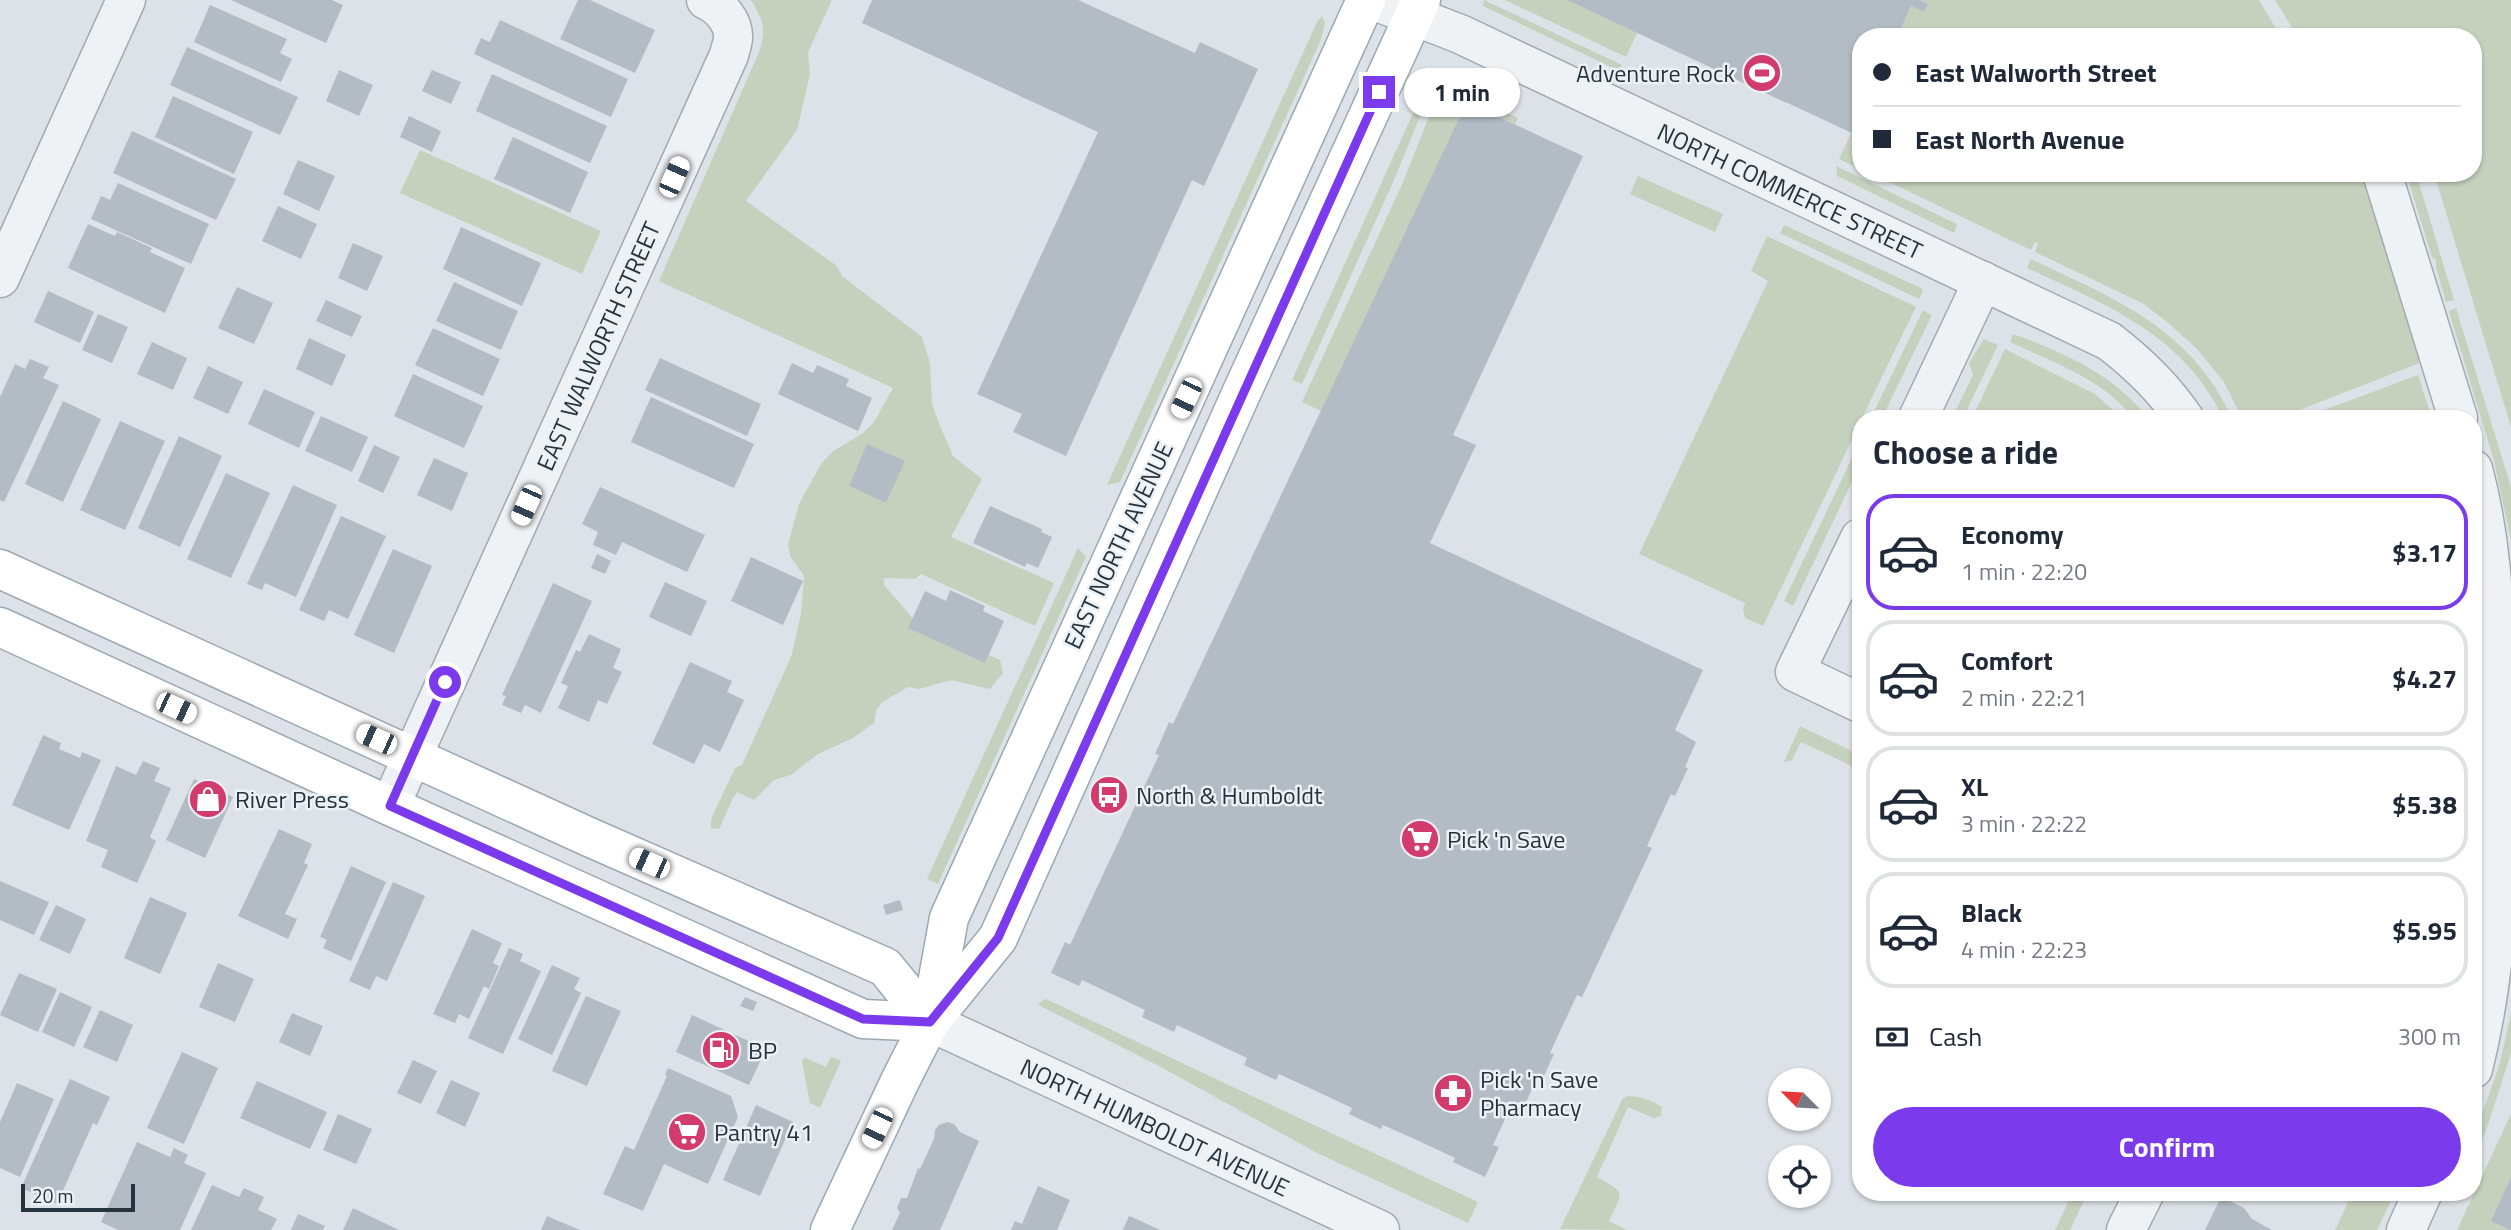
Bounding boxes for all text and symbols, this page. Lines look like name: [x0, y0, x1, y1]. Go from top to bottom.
sports icon: Adventure Rock: [1741, 52, 1783, 94]
text: East Walworth Street: [1915, 53, 2157, 92]
place label: Adventure Rock: [1576, 55, 1736, 91]
callout: 1 min: [1404, 68, 1519, 116]
text: 1 min: [1434, 75, 1490, 110]
route end: [1363, 76, 1395, 108]
street label: NORTH COMMERCE STREET: [1651, 114, 1929, 269]
text: East North Avenue: [1915, 120, 2124, 159]
car: [656, 154, 693, 200]
street label: EAST WALWORTH STREET: [527, 215, 669, 476]
car: [1168, 375, 1205, 421]
text: Choose a ride: [1873, 428, 2058, 476]
street label: EAST NORTH AVENUE: [1054, 435, 1182, 655]
car: [508, 482, 545, 528]
text: Economy: [1961, 515, 2063, 554]
icon: car: [1877, 521, 1940, 584]
text: $3.17: [2392, 533, 2457, 572]
text: 1 min · 22:20: [1961, 554, 2087, 589]
text: Comfort: [1961, 641, 2053, 680]
icon: car: [1877, 647, 1940, 710]
text: $4.27: [2392, 659, 2457, 698]
route start: [429, 666, 461, 698]
text: 2 min · 22:21: [1961, 680, 2087, 715]
car: [153, 690, 200, 726]
car: [353, 721, 400, 757]
text: XL: [1961, 767, 1988, 806]
icon: car: [1877, 773, 1940, 836]
bus stop icon: North & Humboldt: [1088, 774, 1130, 816]
place label: North & Humboldt: [1136, 777, 1323, 813]
shop icon: River Press: [187, 778, 229, 820]
place label: River Press: [235, 781, 349, 817]
text: $5.38: [2392, 785, 2457, 824]
text: 3 min · 22:22: [1961, 806, 2087, 841]
supermarket icon: Pick 'n Save: [1399, 818, 1441, 860]
place label: Pick 'n Save: [1447, 821, 1565, 857]
car: [626, 845, 673, 881]
text: Black: [1961, 893, 2022, 932]
icon: car: [1877, 899, 1940, 962]
text: $5.95: [2392, 911, 2457, 950]
text: 4 min · 22:23: [1961, 932, 2087, 967]
text: Cash: [1929, 1017, 1982, 1056]
icon: cash: [1873, 1018, 1911, 1056]
text: 300 m: [2398, 1019, 2461, 1054]
fuel station icon: BP: [700, 1029, 742, 1071]
place label: BP: [748, 1032, 777, 1068]
street label: NORTH HUMBOLDT AVENUE: [1014, 1049, 1296, 1205]
place label: Pick 'n Save Pharmacy: [1480, 1061, 1598, 1125]
north arrow: [1768, 1068, 1830, 1130]
map controls: [1768, 1068, 1831, 1208]
pharmacy icon: Pick 'n Save Pharmacy: [1432, 1072, 1474, 1114]
car: [859, 1105, 896, 1151]
button: Confirm: [1873, 1107, 2461, 1187]
supermarket icon: Pantry 41: [666, 1111, 708, 1153]
place label: Pantry 41: [714, 1114, 813, 1150]
button: locate: [1768, 1145, 1831, 1208]
scale bar: [21, 1181, 135, 1213]
text: 20 m: [32, 1181, 73, 1210]

